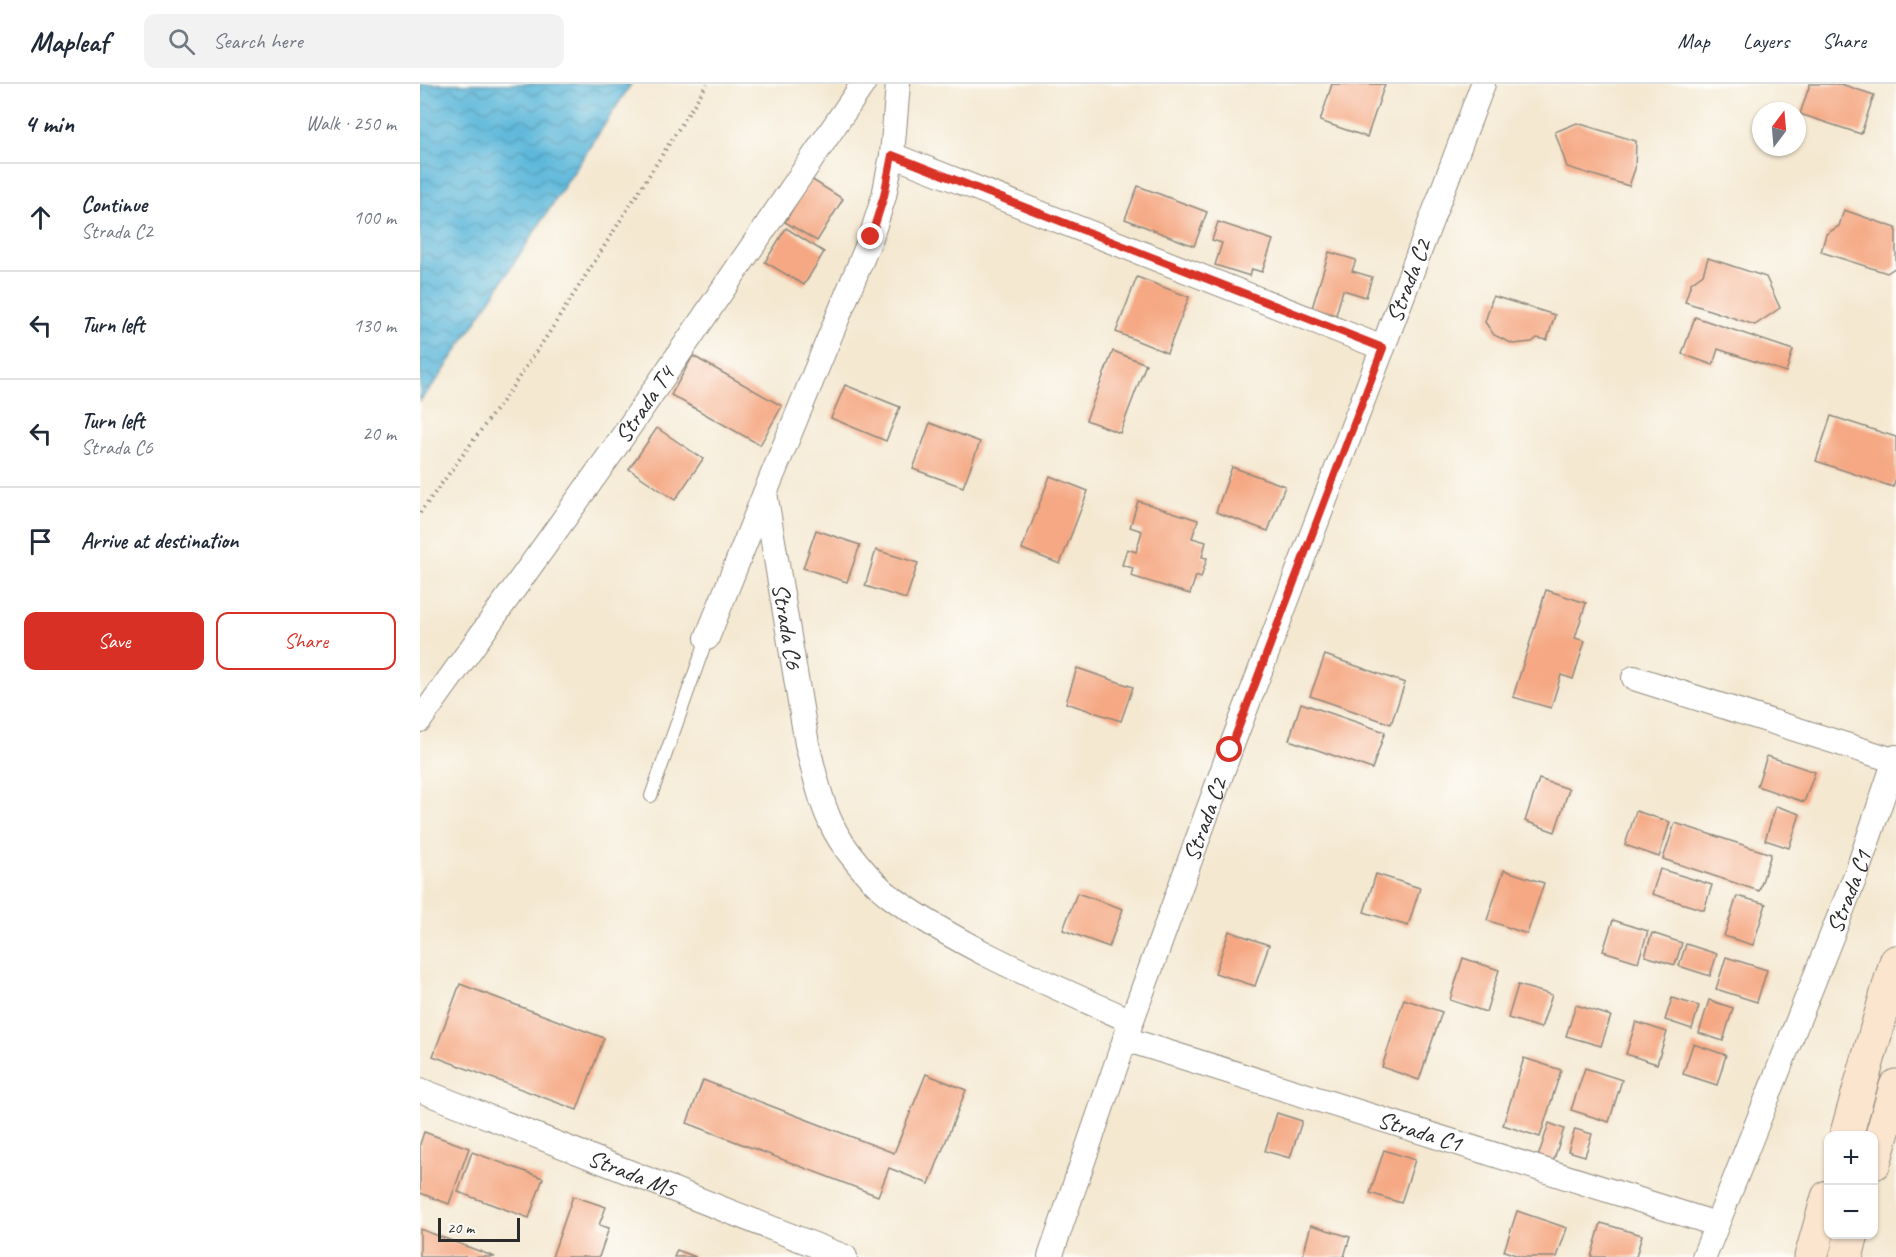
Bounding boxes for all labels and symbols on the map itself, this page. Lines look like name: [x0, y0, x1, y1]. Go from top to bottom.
north arrow: [1752, 102, 1806, 156]
route end: [857, 223, 883, 249]
street label: Strada C2: [1379, 233, 1438, 326]
street label: Strada T4: [608, 359, 682, 449]
street label: Strada C6: [765, 581, 809, 672]
route start: [1216, 736, 1242, 762]
street label: Strada C2: [1176, 772, 1234, 865]
street label: Strada C1: [1819, 845, 1879, 937]
street label: Strada C1: [1374, 1104, 1467, 1159]
street label: Strada M5: [584, 1143, 682, 1205]
scale bar: [438, 1215, 520, 1242]

